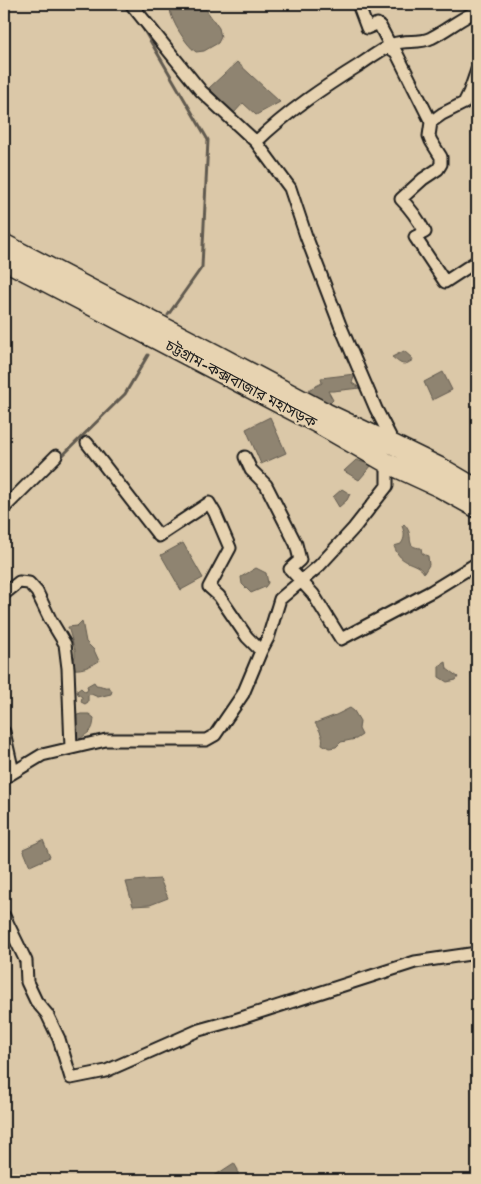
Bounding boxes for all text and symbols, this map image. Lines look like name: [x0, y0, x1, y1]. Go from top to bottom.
street label: চট্টগ্রাম-কক্সবাজার মহাসড়ক: [160, 332, 322, 435]

